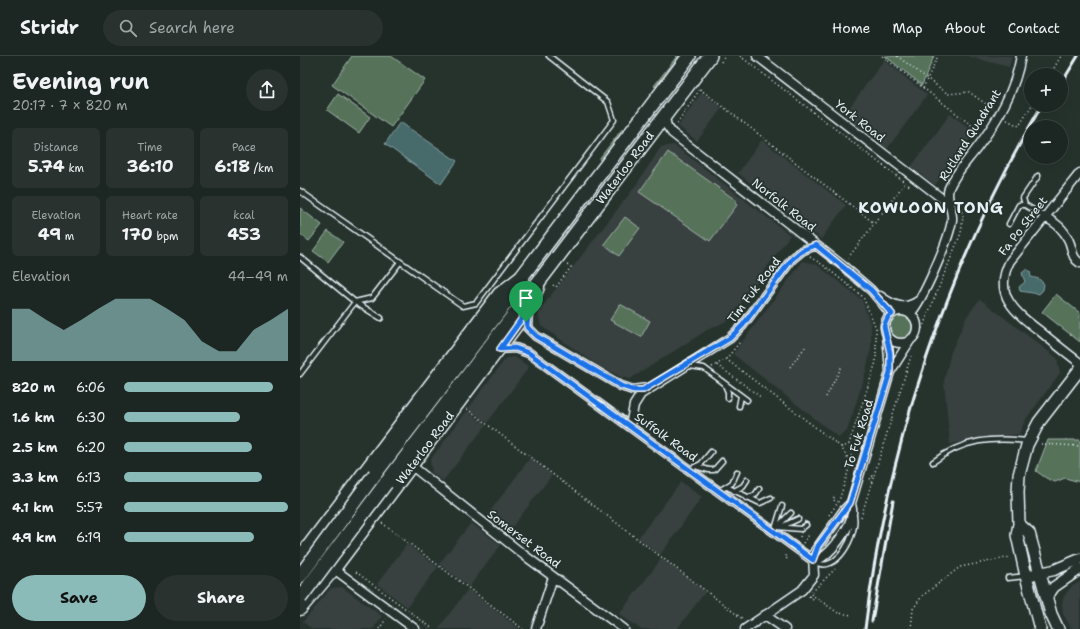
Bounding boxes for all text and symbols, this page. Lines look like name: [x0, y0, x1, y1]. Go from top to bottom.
search box: [103, 10, 383, 46]
text: Stridr: [20, 15, 79, 40]
icon: search: [117, 17, 139, 39]
text: Search here: [149, 18, 235, 38]
text: Home: [832, 19, 871, 37]
text: Map: [893, 19, 923, 37]
text: About: [945, 19, 986, 37]
text: Contact: [1008, 19, 1060, 37]
text: Evening run: [12, 67, 149, 96]
map controls: [1024, 68, 1068, 164]
button: +: [1024, 68, 1068, 112]
button: share: [246, 69, 288, 111]
street label: Rutland Quadrant: [935, 86, 1005, 184]
street label: York Road: [832, 96, 889, 146]
text: 20:17 · 7 × 820 m: [12, 97, 127, 114]
button: −: [1024, 120, 1068, 164]
street label: Waterloo Road: [592, 128, 658, 208]
text: Distance: [33, 140, 79, 155]
text: Time: [137, 140, 163, 155]
text: Pace: [232, 140, 256, 155]
text: 5.74: [28, 155, 65, 177]
text: 36:10: [126, 155, 174, 177]
text: 6:18: [214, 155, 250, 177]
text: km: [65, 161, 84, 176]
text: /km: [250, 161, 274, 176]
street label: Norfolk Road: [749, 175, 820, 235]
street label: Fa Po Street: [995, 193, 1051, 259]
district label: KOWLOON TONG: [858, 197, 1004, 218]
text: Elevation: [31, 208, 81, 223]
text: Heart rate: [122, 208, 178, 223]
text: kcal: [233, 208, 255, 223]
text: 49: [38, 223, 61, 245]
text: 170: [121, 223, 153, 245]
text: 453: [227, 223, 261, 245]
text: m: [61, 229, 74, 244]
text: bpm: [153, 229, 179, 244]
street label: Tim Fuk Road: [724, 253, 784, 326]
text: Elevation: [12, 268, 70, 285]
text: 44–49 m: [228, 268, 288, 285]
pin: [509, 281, 543, 322]
icon: arrive: [515, 287, 537, 309]
text: 820 m: [12, 379, 55, 396]
text: 6:06: [76, 379, 106, 396]
street label: To Fuk Road: [841, 397, 877, 471]
street label: Waterloo Road: [392, 408, 458, 488]
text: 1.6 km: [12, 409, 55, 426]
text: 6:30: [76, 409, 105, 426]
street label: Suffolk Road: [631, 409, 701, 465]
text: 2.5 km: [12, 439, 58, 456]
text: 6:20: [76, 439, 105, 456]
text: 3.3 km: [12, 469, 58, 486]
text: 6:13: [76, 469, 101, 486]
text: 4.1 km: [12, 499, 54, 516]
text: 5:57: [76, 499, 103, 516]
street label: Somerset Road: [484, 506, 564, 572]
text: 4.9 km: [12, 529, 56, 546]
text: 6:19: [76, 529, 101, 546]
button: Save: [12, 575, 146, 621]
button: Share: [154, 575, 288, 621]

